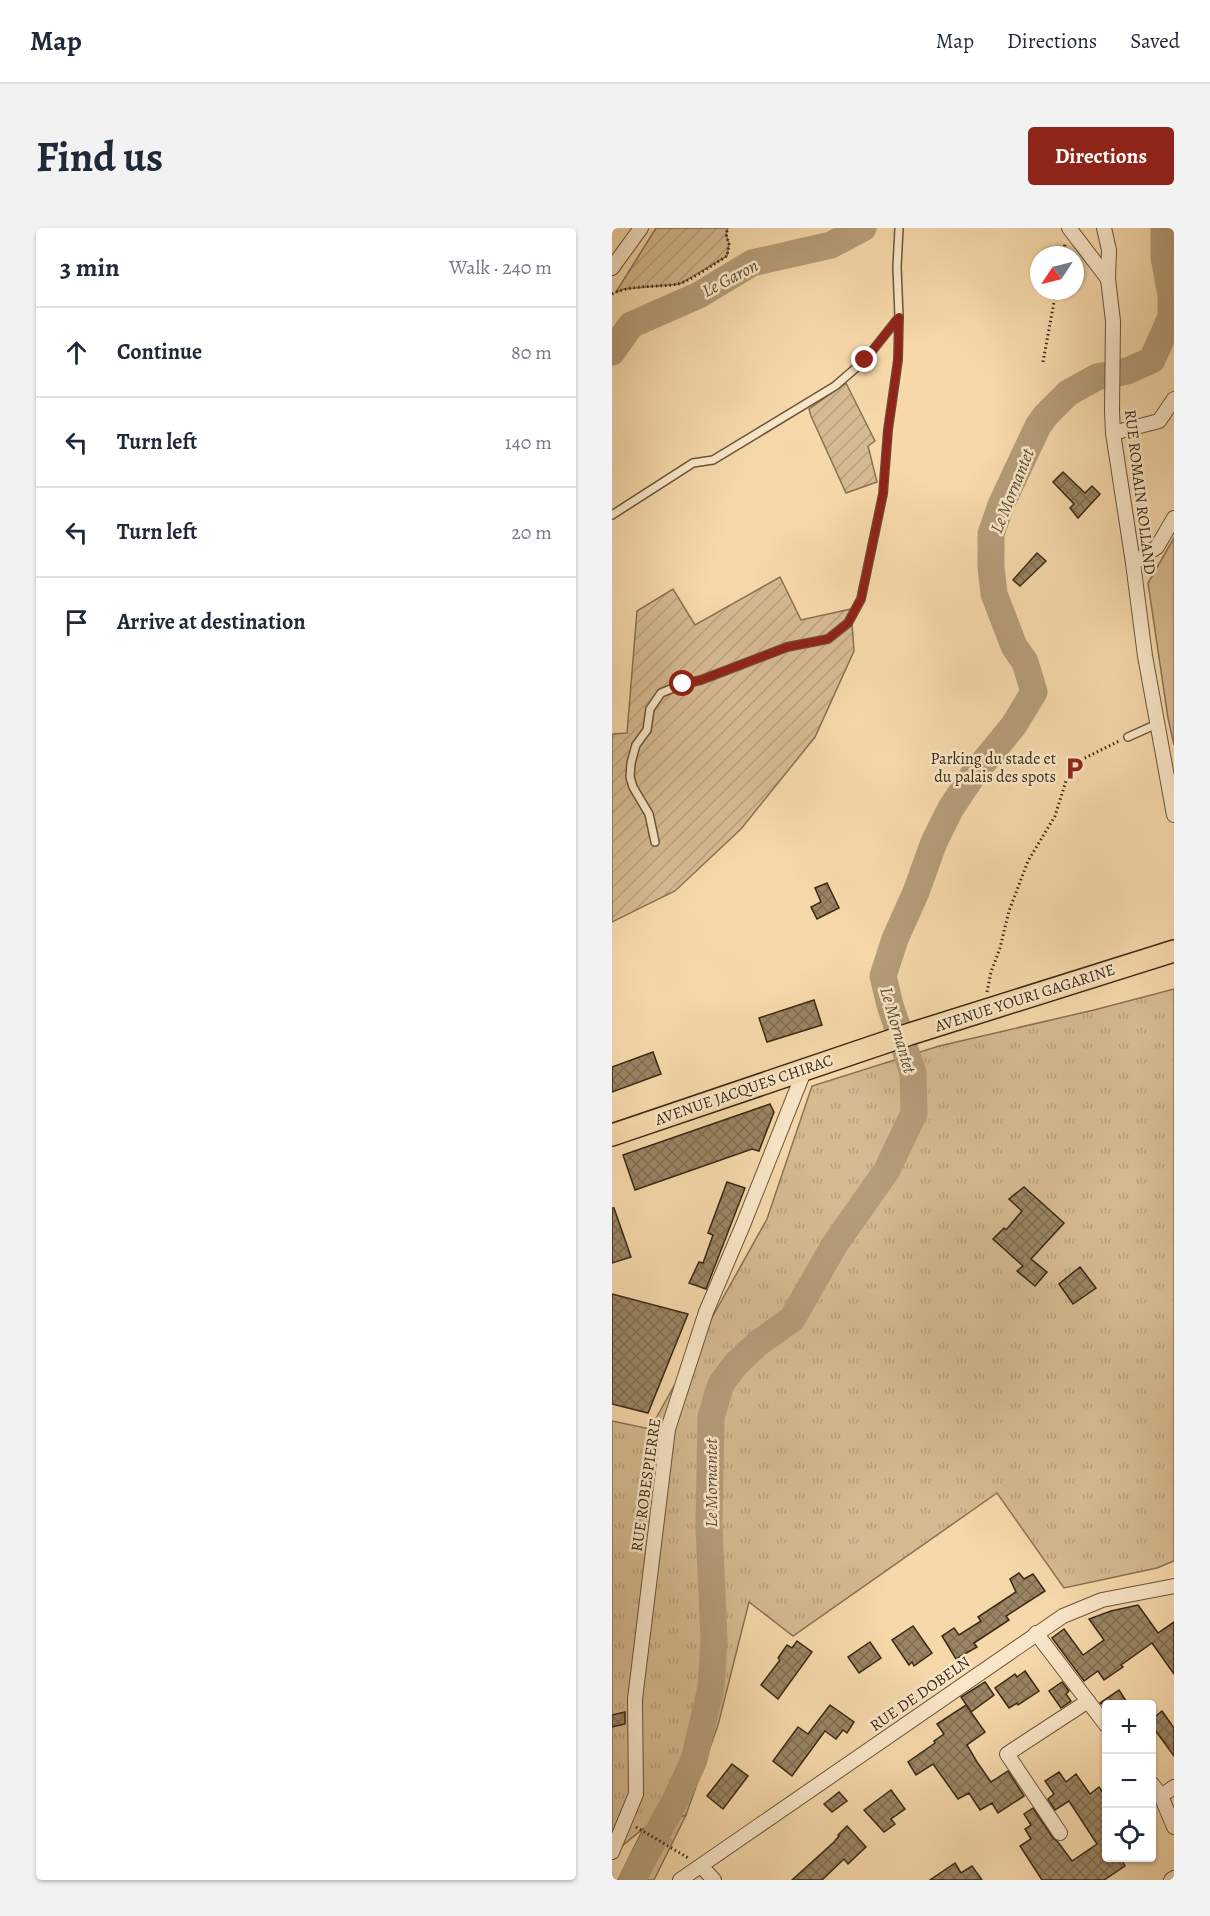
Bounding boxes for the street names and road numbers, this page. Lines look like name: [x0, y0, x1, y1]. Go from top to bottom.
street label: RUE ROMAIN ROLLAND: [1119, 408, 1161, 576]
street label: AVENUE YOURI GAGARINE: [931, 958, 1118, 1038]
street label: AVENUE JACQUES CHIRAC: [651, 1049, 836, 1131]
street label: RUE ROBESPIERRE: [626, 1417, 666, 1553]
street label: RUE DE DOBELN: [866, 1651, 974, 1737]

